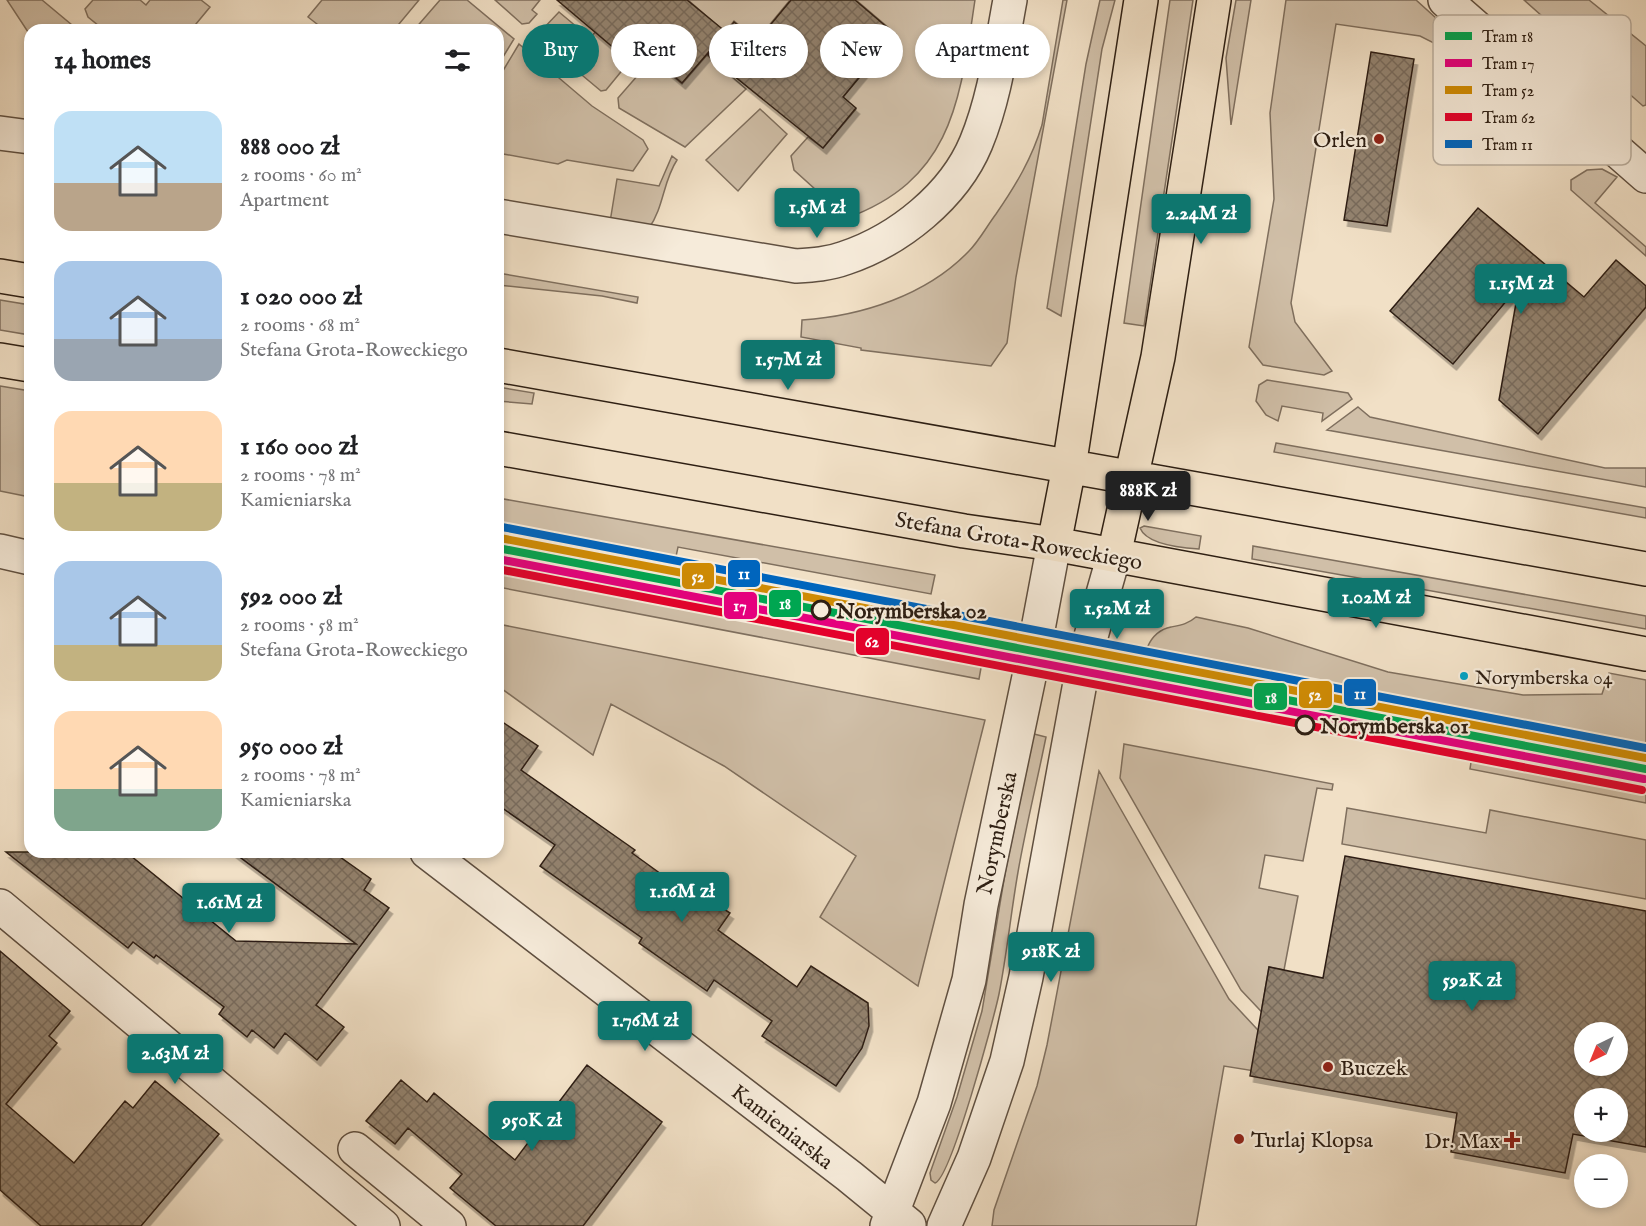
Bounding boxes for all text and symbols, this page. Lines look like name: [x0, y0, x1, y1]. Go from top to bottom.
legend: [1433, 15, 1631, 165]
chip: Buy: [522, 24, 599, 78]
chip: Rent: [611, 24, 697, 78]
chip: Filters: [709, 24, 808, 78]
chip: New: [820, 24, 903, 78]
chip: Apartment: [915, 24, 1050, 78]
text: Tram 18: [1482, 28, 1533, 48]
text: 14 homes: [54, 44, 151, 77]
icon: filters: [441, 44, 474, 77]
text: Tram 17: [1482, 55, 1535, 75]
text: Tram 52: [1482, 82, 1534, 102]
text: Tram 62: [1482, 109, 1535, 129]
place label: Orlen: [1313, 127, 1367, 155]
text: 888 000 zł: [240, 130, 339, 163]
marker: Orlen: [1372, 132, 1386, 146]
icon: home: [102, 135, 174, 207]
text: Tram 11: [1482, 136, 1533, 156]
text: 2 rooms · 60 m²: [240, 163, 362, 188]
text: Apartment: [240, 188, 329, 213]
pin: 1.5M zł: [762, 188, 872, 239]
pin: 2.24M zł: [1139, 194, 1263, 245]
text: 1.5M zł: [789, 195, 845, 220]
text: 2.24M zł: [1166, 201, 1236, 226]
pin: 1.15M zł: [1459, 264, 1583, 315]
text: 1.15M zł: [1489, 271, 1553, 296]
text: 1 020 000 zł: [240, 280, 362, 313]
icon: home: [102, 285, 174, 357]
text: 2 rooms · 68 m²: [240, 313, 360, 338]
text: Stefana Grota-Roweckiego: [240, 338, 468, 363]
pin: 1.57M zł: [726, 340, 850, 391]
text: 1.57M zł: [755, 347, 821, 372]
text: 1 160 000 zł: [240, 430, 358, 463]
icon: home: [102, 435, 174, 507]
text: 2 rooms · 78 m²: [240, 463, 361, 488]
pin: 888K zł: [1093, 471, 1203, 522]
text: 888K zł: [1119, 478, 1177, 503]
text: Kamieniarska: [240, 488, 351, 513]
street label: Stefana Grota-Roweckiego: [893, 506, 1145, 578]
line badge: 11: [727, 559, 761, 588]
line badge: 52: [681, 562, 715, 590]
text: 11: [738, 565, 750, 585]
text: 52: [691, 568, 705, 588]
pin: 1.02M zł: [1314, 578, 1438, 629]
text: 592 000 zł: [240, 580, 342, 613]
icon: home: [102, 585, 174, 657]
text: 1.02M zł: [1342, 585, 1410, 610]
line badge: 18: [768, 589, 802, 618]
pin: 1.52M zł: [1055, 589, 1179, 640]
line badge: 17: [723, 591, 758, 620]
text: 18: [779, 595, 791, 615]
text: 1.52M zł: [1084, 596, 1150, 621]
text: 17: [733, 597, 747, 617]
place label: Norymberska 02: [835, 598, 987, 626]
marker: Norymberska 02: [811, 600, 831, 620]
text: 2 rooms · 58 m²: [240, 613, 359, 638]
line badge: 62: [855, 627, 890, 656]
text: 62: [865, 633, 880, 653]
text: Stefana Grota-Roweckiego: [240, 638, 468, 663]
place label: Norymberska 04: [1475, 666, 1613, 691]
marker: Norymberska 04: [1458, 670, 1470, 682]
line badge: 11: [1343, 678, 1377, 707]
line badge: 52: [1298, 680, 1333, 709]
line badge: 18: [1253, 682, 1288, 711]
text: 11: [1354, 685, 1366, 705]
text: 52: [1308, 686, 1322, 706]
text: 18: [1265, 689, 1277, 709]
place label: Norymberska 01: [1319, 713, 1469, 741]
marker: Norymberska 01: [1295, 715, 1315, 735]
text: 950 000 zł: [240, 730, 342, 763]
icon: home: [102, 735, 174, 807]
text: 2 rooms · 78 m²: [240, 763, 361, 788]
street label: Norymberska: [971, 769, 1025, 897]
text: Kamieniarska: [240, 788, 351, 813]
pin: 1.16M zł: [620, 872, 744, 923]
text: 1.16M zł: [649, 879, 715, 904]
pin: 1.61M zł: [167, 883, 291, 934]
text: 1.61M zł: [196, 890, 262, 915]
pin: 918K zł: [996, 932, 1106, 983]
text: 918K zł: [1022, 939, 1080, 964]
pin: 592K zł: [1417, 961, 1527, 1012]
text: 592K zł: [1443, 968, 1501, 993]
pin: 1.76M zł: [583, 1001, 707, 1052]
text: 1.76M zł: [612, 1008, 678, 1033]
north arrow: [1574, 1022, 1628, 1076]
map controls: [1574, 1022, 1628, 1208]
pin: 2.63M zł: [113, 1034, 237, 1085]
text: 2.63M zł: [141, 1041, 209, 1066]
place label: Buczek: [1340, 1055, 1408, 1083]
marker: Buczek: [1321, 1060, 1335, 1074]
street label: Kamieniarska: [725, 1079, 839, 1177]
button: +: [1574, 1088, 1628, 1142]
pin: 950K zł: [477, 1101, 587, 1152]
text: 950K zł: [502, 1108, 562, 1133]
place label: Turlaj Klopsa: [1251, 1127, 1373, 1155]
place label: Dr. Max: [1424, 1128, 1500, 1156]
marker: Turlaj Klopsa: [1232, 1132, 1246, 1146]
marker: Dr. Max: [1505, 1133, 1519, 1147]
button: −: [1574, 1154, 1628, 1208]

